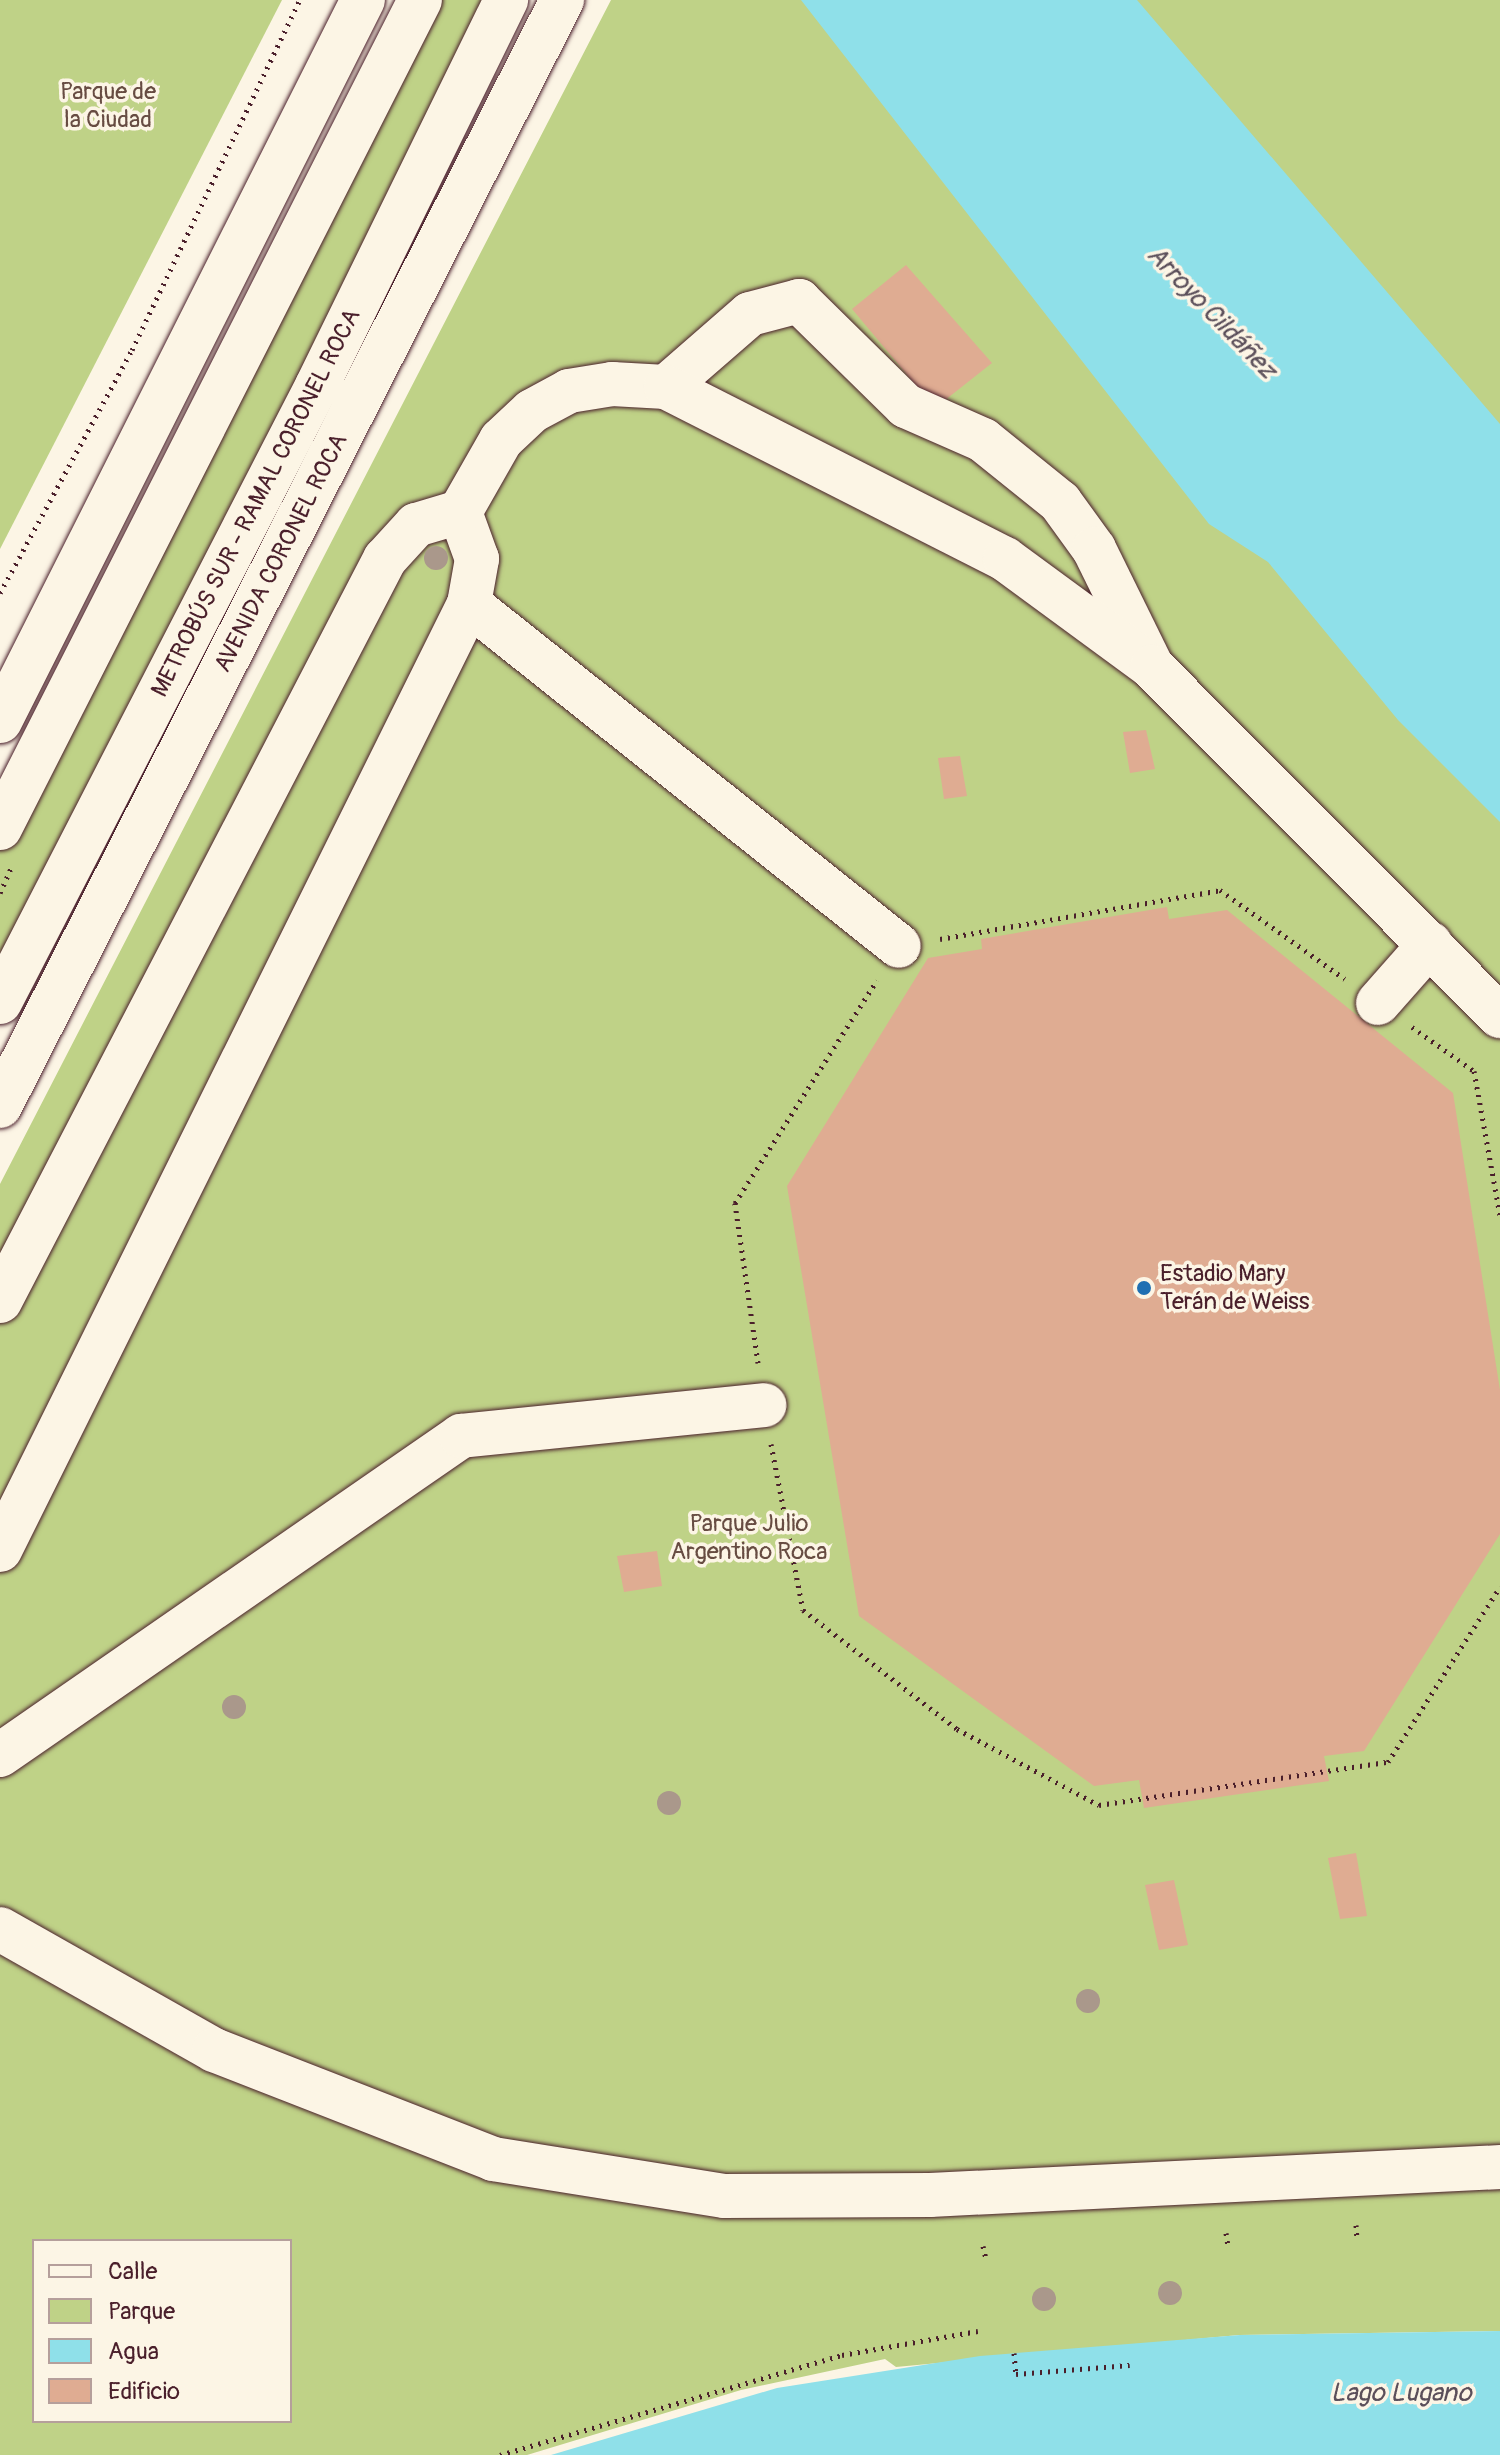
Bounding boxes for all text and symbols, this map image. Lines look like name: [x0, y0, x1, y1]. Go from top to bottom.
park label: Parque de la Ciudad: [60, 78, 156, 134]
water label: Arroyo Cildáñez: [1140, 240, 1282, 386]
street label: METROBÚS SUR - RAMAL CORONEL ROCA: [145, 304, 367, 702]
street label: AVENIDA CORONEL ROCA: [208, 429, 354, 677]
place label: Estadio Mary Terán de Weiss: [1160, 1260, 1309, 1316]
marker: Estadio Mary Terán de Weiss: [1135, 1279, 1153, 1297]
park label: Parque Julio Argentino Roca: [671, 1510, 827, 1566]
legend: [32, 2239, 292, 2423]
text: Calle: [108, 2257, 157, 2286]
text: Parque: [108, 2297, 175, 2326]
text: Agua: [108, 2337, 159, 2366]
text: Edificio: [108, 2377, 180, 2406]
water label: Lago Lugano: [1331, 2378, 1471, 2410]

